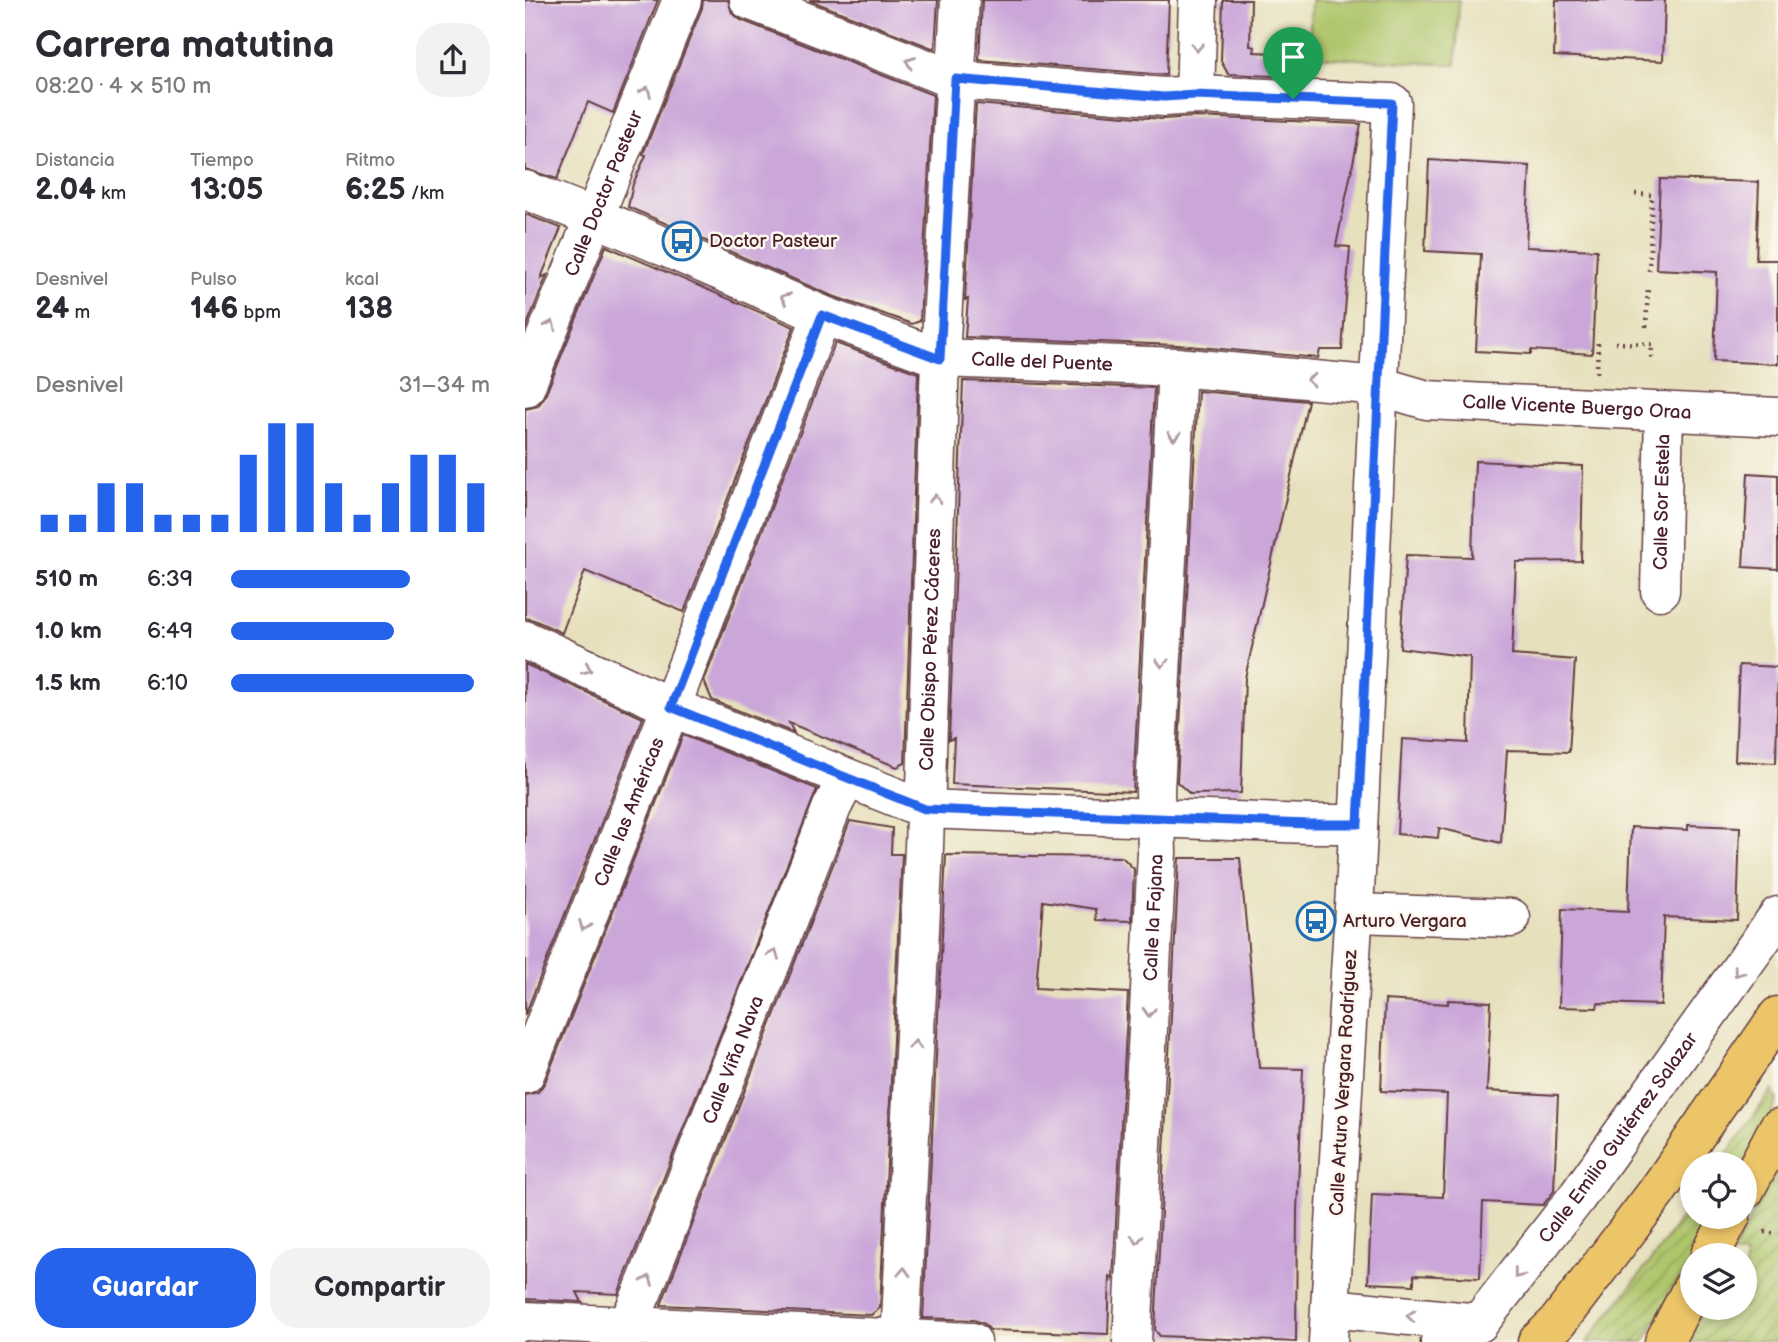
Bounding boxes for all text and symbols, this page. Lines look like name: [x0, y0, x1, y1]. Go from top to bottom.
text: Carrera matutina: [35, 23, 335, 68]
button: share: [416, 23, 490, 97]
pin: [1263, 27, 1323, 99]
icon: arrive: [1274, 38, 1312, 76]
one-way arrow: [1189, 42, 1204, 53]
one-way arrow: [905, 57, 917, 71]
text: 08:20 · 4 × 510 m: [35, 72, 211, 100]
one-way arrow: [637, 86, 651, 98]
street label: Calle Doctor Pasteur: [560, 106, 648, 280]
text: Distancia: [35, 149, 115, 172]
text: Tiempo: [190, 149, 254, 172]
text: Ritmo: [345, 149, 395, 172]
text: 2.04: [35, 172, 96, 208]
text: 13:05: [190, 172, 263, 208]
text: 6:25: [345, 172, 406, 208]
text: km: [96, 182, 126, 205]
text: /km: [406, 182, 444, 205]
bus stop icon: Doctor Pasteur: [661, 220, 703, 262]
place label: Doctor Pasteur: [709, 230, 838, 253]
text: Desnivel: [35, 268, 108, 291]
text: Pulso: [190, 268, 237, 291]
text: kcal: [345, 268, 379, 291]
text: 24: [35, 291, 69, 327]
text: 146: [190, 291, 238, 327]
text: 138: [345, 291, 393, 327]
one-way arrow: [780, 293, 792, 307]
text: m: [69, 301, 90, 324]
text: bpm: [238, 301, 281, 324]
one-way arrow: [543, 319, 557, 332]
street label: Calle del Puente: [971, 348, 1113, 376]
text: Desnivel: [35, 371, 124, 399]
text: 31–34 m: [398, 371, 490, 399]
one-way arrow: [1305, 372, 1317, 387]
street label: Calle Vicente Buergo Oraa: [1462, 390, 1692, 424]
one-way arrow: [1166, 430, 1181, 441]
street label: Calle Sor Estela: [1649, 434, 1675, 570]
one-way arrow: [927, 493, 943, 504]
street label: Calle Obispo Pérez Cáceres: [915, 528, 946, 771]
text: 510 m: [35, 565, 98, 593]
text: 6:39: [147, 565, 193, 593]
text: 1.0 km: [35, 617, 102, 645]
text: 6:49: [147, 617, 193, 645]
one-way arrow: [1155, 657, 1170, 668]
one-way arrow: [580, 661, 592, 675]
text: 1.5 km: [35, 669, 101, 697]
text: 6:10: [147, 669, 188, 697]
street label: Calle las Américas: [589, 734, 669, 890]
street label: Calle la Fajana: [1139, 853, 1168, 982]
bus stop icon: Arturo Vergara: [1295, 900, 1337, 942]
place label: Arturo Vergara: [1343, 910, 1467, 933]
one-way arrow: [578, 919, 592, 931]
one-way arrow: [766, 948, 780, 960]
street label: Calle Arturo Vergara Rodríguez: [1326, 948, 1363, 1217]
one-way arrow: [1734, 964, 1746, 977]
street label: Calle Viña Nava: [698, 992, 769, 1128]
one-way arrow: [1141, 1007, 1156, 1018]
street label: Calle Emilio Gutiérrez Salazar: [1534, 1027, 1703, 1248]
one-way arrow: [907, 1039, 922, 1050]
map controls: [1680, 1152, 1757, 1320]
button: locate: [1680, 1152, 1757, 1229]
one-way arrow: [1130, 1234, 1145, 1245]
button: layers: [1680, 1243, 1757, 1320]
button: Guardar: [35, 1248, 256, 1328]
button: Compartir: [270, 1248, 490, 1328]
one-way arrow: [896, 1266, 911, 1277]
one-way arrow: [1513, 1266, 1526, 1279]
one-way arrow: [639, 1274, 653, 1286]
one-way arrow: [1406, 1309, 1417, 1324]

